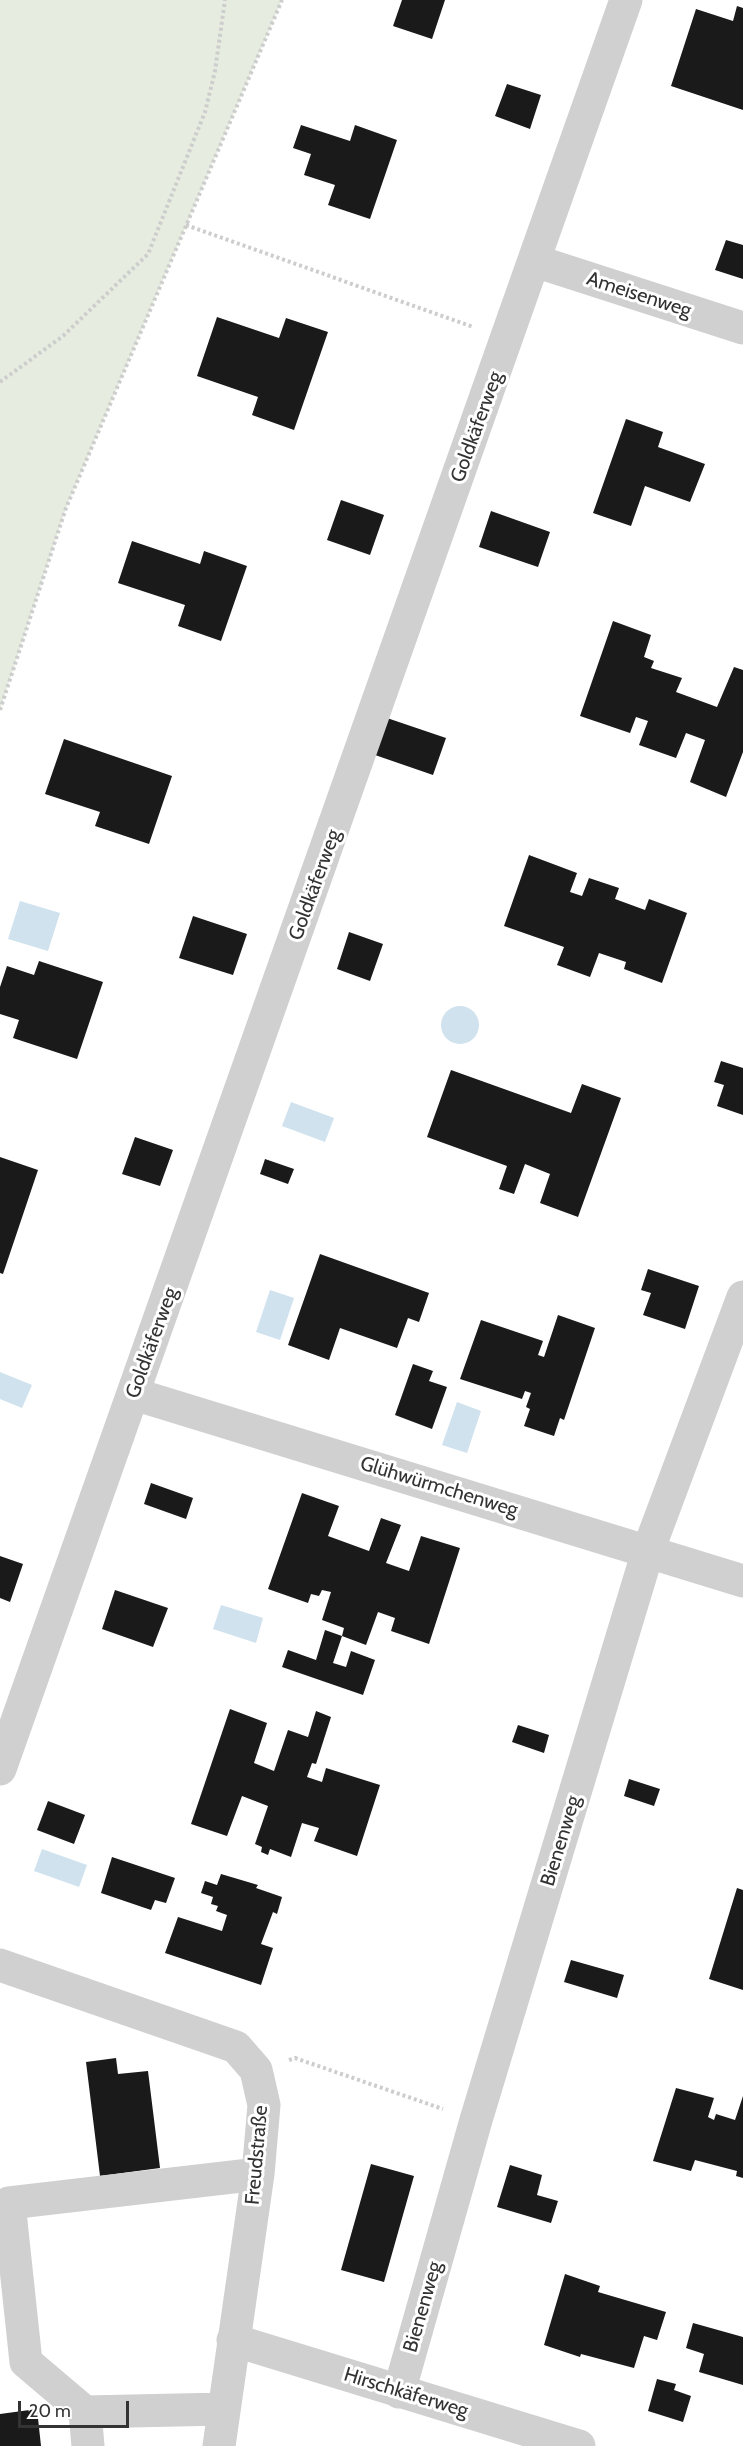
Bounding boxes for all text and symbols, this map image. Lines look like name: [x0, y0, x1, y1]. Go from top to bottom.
street label: Ameisenweg: [584, 267, 694, 323]
street label: Goldkäferweg: [446, 368, 508, 486]
street label: Goldkäferweg: [284, 826, 346, 944]
street label: Goldkäferweg: [121, 1284, 183, 1402]
street label: Glühwürmchenweg: [357, 1452, 521, 1522]
street label: Bienenweg: [536, 1793, 586, 1889]
street label: Freudstraße: [241, 2104, 273, 2206]
street label: Bienenweg: [399, 2259, 447, 2355]
street label: Hirschkäferweg: [341, 2363, 471, 2423]
scale bar: [21, 2389, 132, 2427]
text: 20 m: [29, 2400, 71, 2422]

